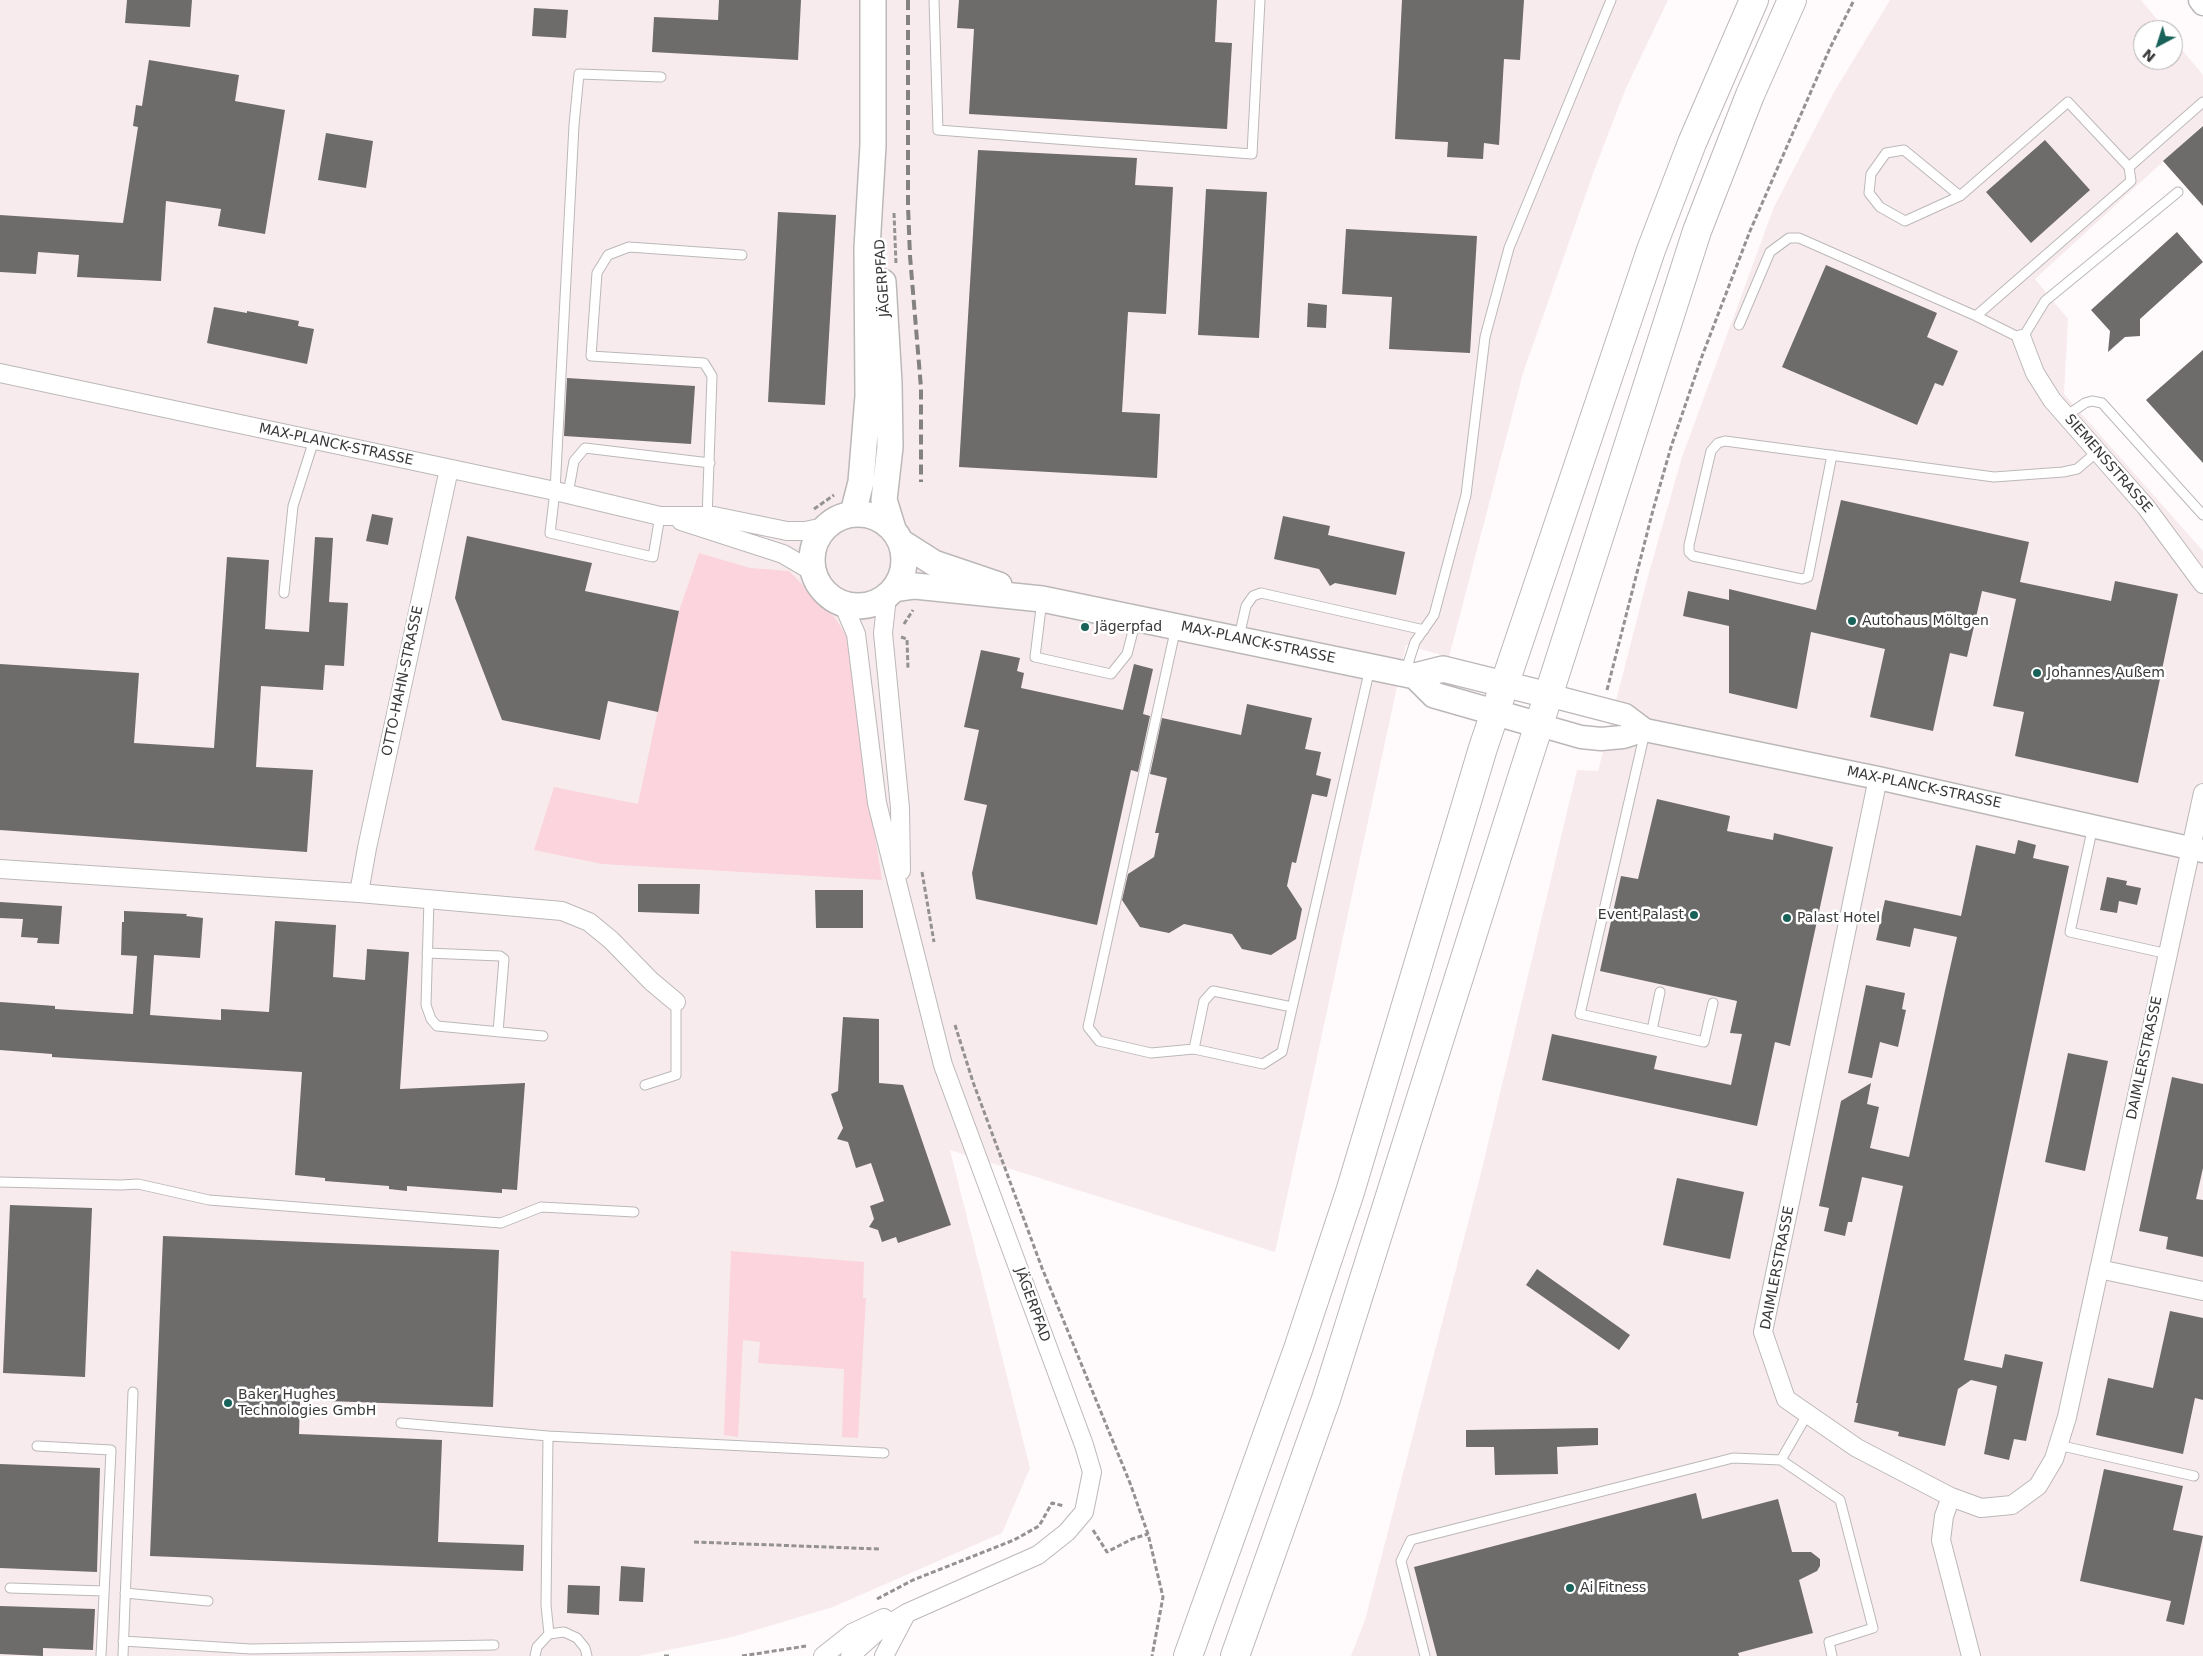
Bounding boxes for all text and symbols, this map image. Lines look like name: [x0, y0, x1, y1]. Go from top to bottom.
north arrow: [2133, 20, 2183, 70]
text: N: [2139, 46, 2159, 66]
street label: JÄGERPFAD: [872, 238, 894, 318]
street label: SIEMENSSTRASSE: [2061, 411, 2155, 517]
street label: MAX-PLANCK-STRASSE: [257, 420, 415, 470]
street label: OTTO-HAHN-STRASSE: [379, 604, 427, 758]
place label: Autohaus Möltgen: [1862, 613, 1989, 629]
marker: Autohaus Möltgen: [1846, 615, 1858, 627]
street label: MAX-PLANCK-STRASSE: [1179, 618, 1337, 668]
place label: Jägerpfad: [1095, 619, 1162, 635]
marker: Jägerpfad: [1079, 621, 1091, 633]
place label: Johannes Außem: [2047, 665, 2165, 681]
marker: Johannes Außem: [2031, 667, 2043, 679]
street label: MAX-PLANCK-STRASSE: [1845, 763, 2003, 813]
place label: Event Palast: [1598, 907, 1684, 923]
marker: Event Palast: [1688, 909, 1700, 921]
place label: Palast Hotel: [1797, 910, 1880, 926]
marker: Palast Hotel: [1781, 912, 1793, 924]
street label: DAIMLERSTRASSE: [2124, 995, 2166, 1121]
street label: DAIMLERSTRASSE: [1758, 1205, 1798, 1331]
street label: JÄGERPFAD: [1011, 1265, 1053, 1345]
place label: Baker Hughes Technologies GmbH: [238, 1387, 376, 1420]
marker: Baker Hughes Technologies GmbH: [222, 1397, 234, 1409]
place label: Ai Fitness: [1580, 1580, 1646, 1596]
marker: Ai Fitness: [1564, 1582, 1576, 1594]

